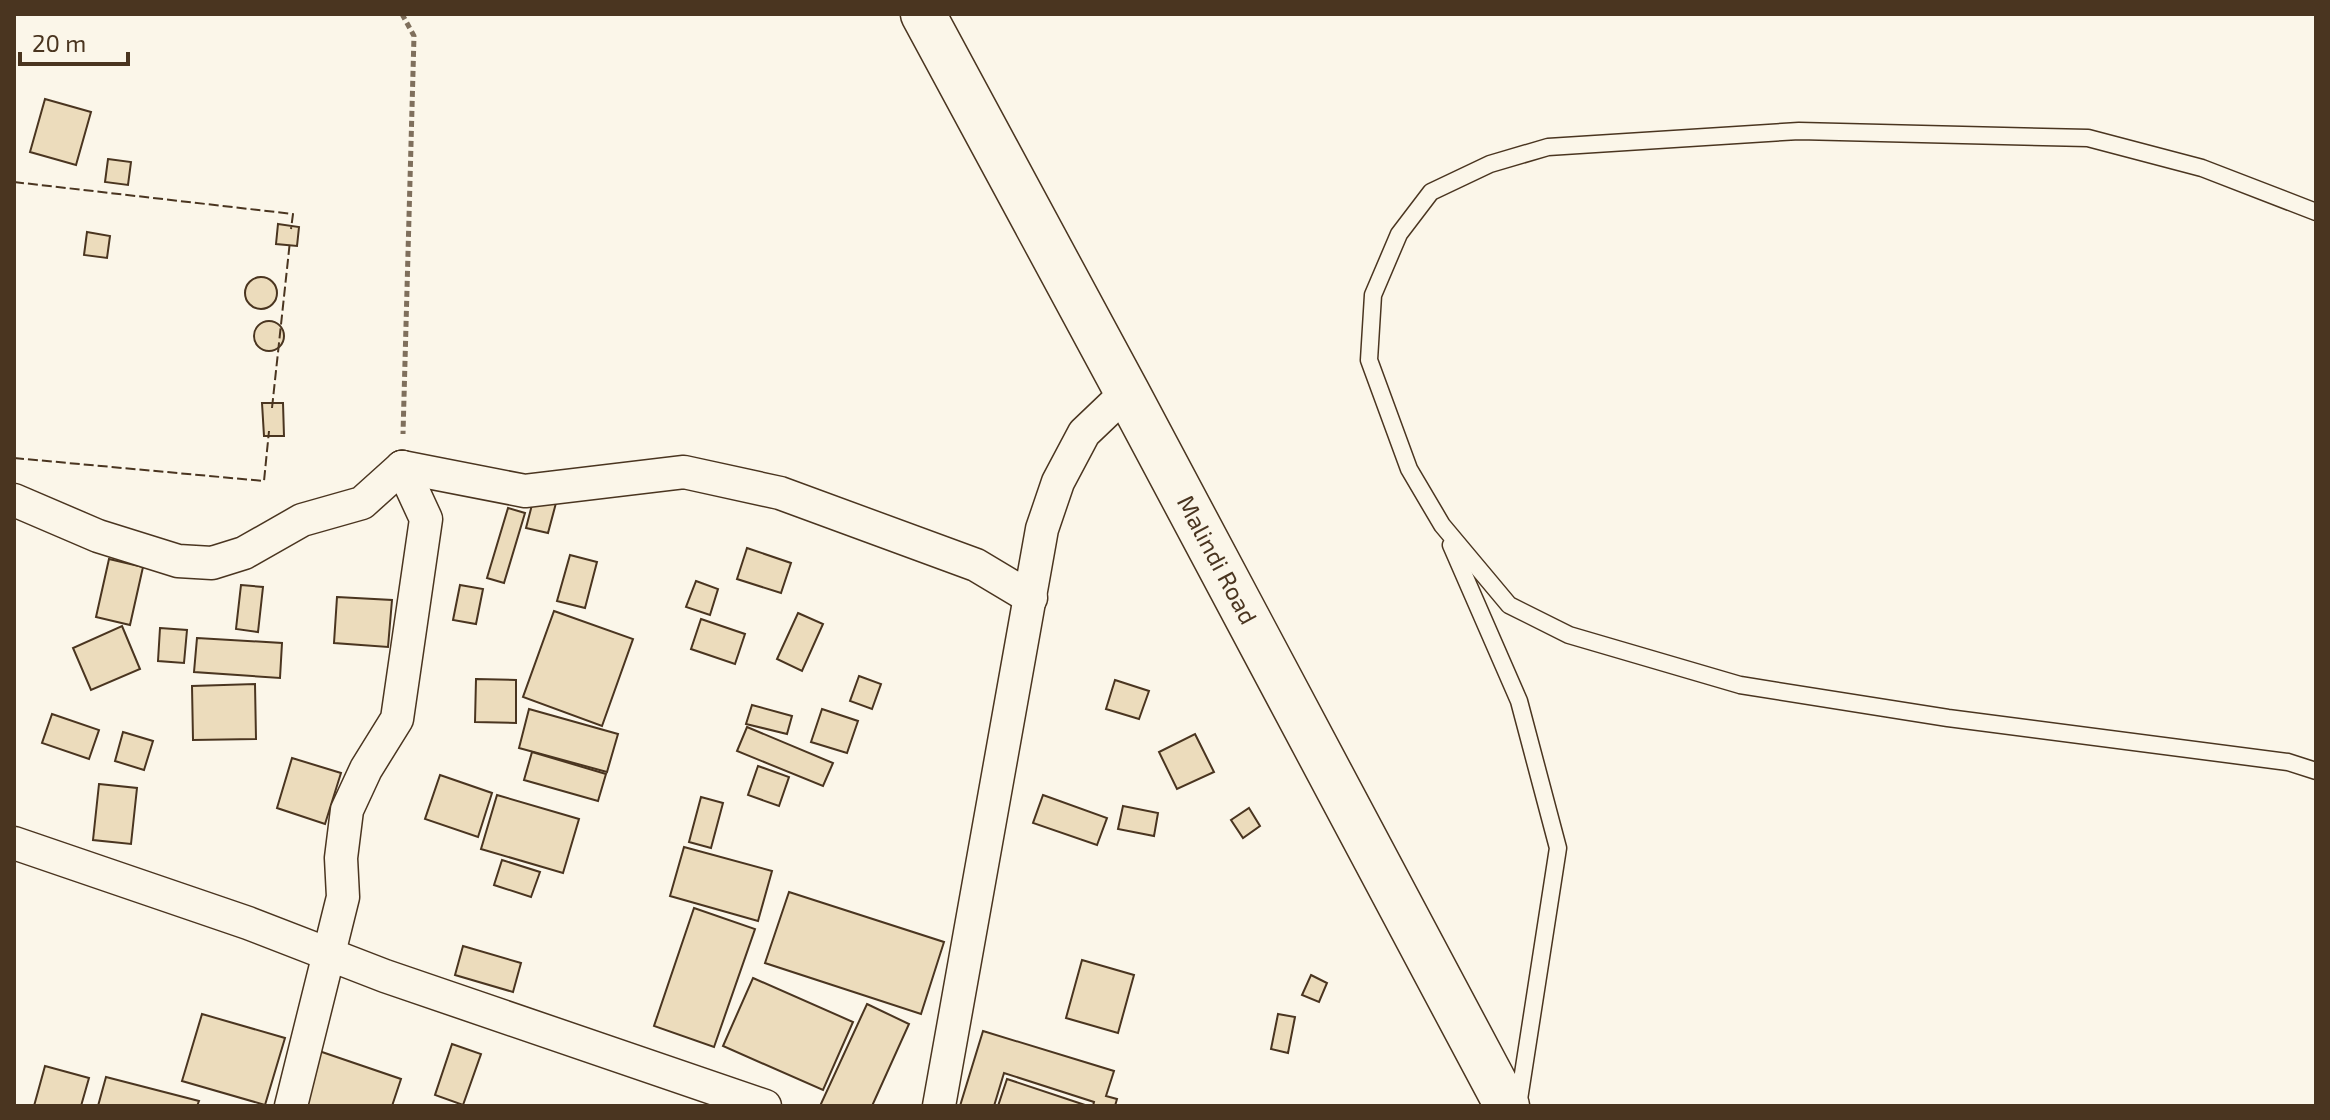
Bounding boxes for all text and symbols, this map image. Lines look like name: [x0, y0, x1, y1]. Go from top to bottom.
scale bar: [20, 16, 128, 66]
text: 20 m: [32, 28, 86, 57]
street label: Malindi Road: [1172, 490, 1264, 629]

